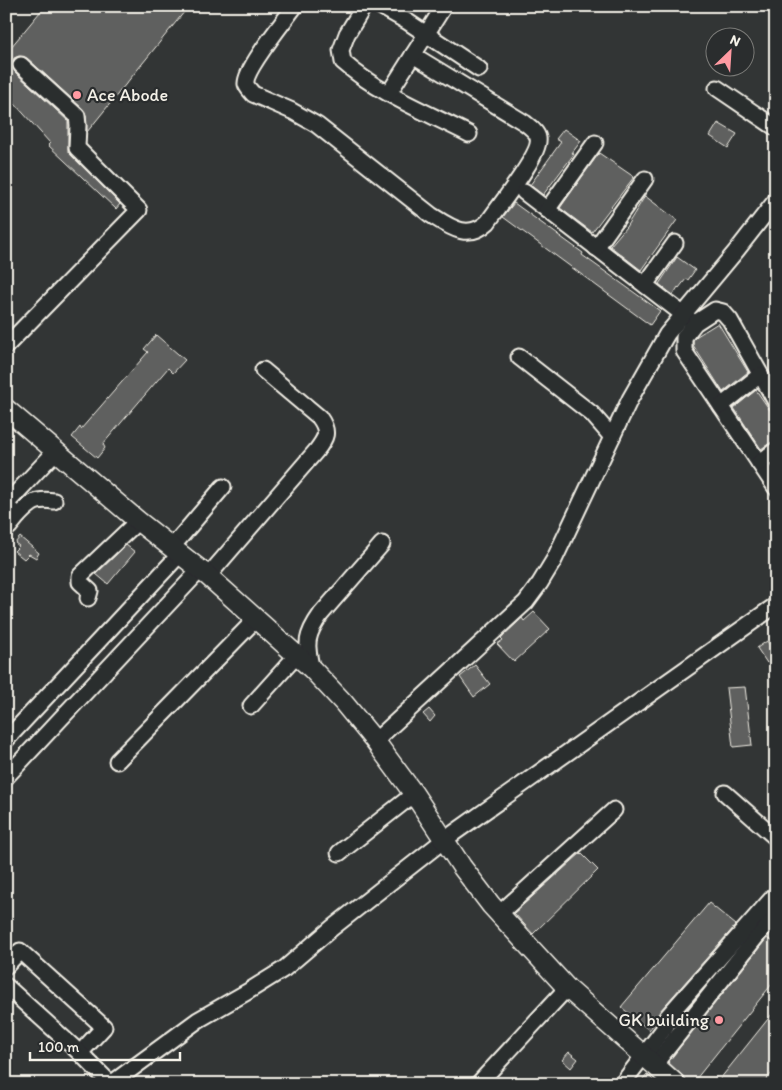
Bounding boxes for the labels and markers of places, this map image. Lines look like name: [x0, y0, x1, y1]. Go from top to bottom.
place label: Ace Abode: [87, 84, 168, 106]
marker: Ace Abode: [71, 89, 83, 101]
place label: GK building: [619, 1009, 710, 1031]
marker: GK building: [713, 1014, 725, 1026]

